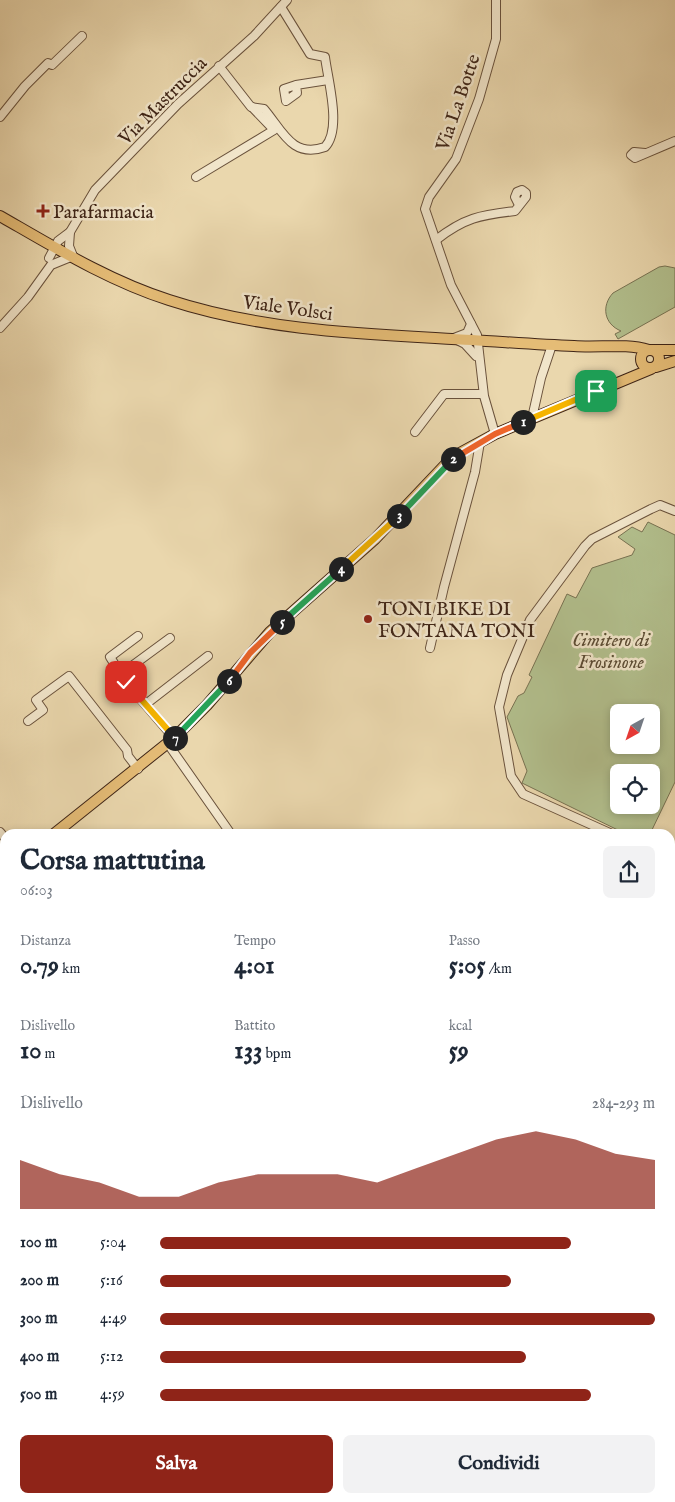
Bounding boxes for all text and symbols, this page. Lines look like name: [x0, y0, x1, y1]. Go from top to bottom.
street label: Via La Botte: [431, 51, 487, 155]
street label: Via Mastruccia: [113, 52, 213, 151]
place label: Parafarmacia: [53, 201, 154, 225]
marker: Parafarmacia: [37, 205, 49, 217]
street label: Viale Volsci: [240, 291, 334, 327]
pin: [575, 370, 617, 412]
icon: arrive: [582, 377, 610, 405]
pin: 1: [510, 410, 536, 434]
text: 1: [521, 413, 526, 431]
pin: 2: [440, 446, 466, 472]
text: 2: [450, 450, 457, 468]
pin: 3: [386, 504, 412, 528]
text: 3: [397, 507, 402, 525]
pin: 4: [328, 556, 354, 582]
text: 4: [338, 560, 345, 578]
place label: TONI BIKE DI FONTANA TONI: [378, 598, 535, 644]
pin: 5: [270, 610, 294, 634]
text: 5: [280, 613, 285, 631]
marker: TONI BIKE DI FONTANA TONI: [362, 613, 374, 625]
park label: Cimitero di Frosinone: [572, 629, 651, 675]
pin: [105, 661, 147, 703]
icon: check: [112, 668, 140, 696]
pin: 6: [216, 668, 242, 694]
text: 6: [227, 672, 232, 690]
north arrow: [610, 704, 660, 754]
map controls: [610, 704, 660, 814]
pin: 7: [162, 726, 188, 750]
text: 7: [172, 729, 179, 747]
button: locate: [610, 764, 660, 814]
text: Corsa mattutina: [20, 844, 205, 879]
button: share: [603, 846, 655, 898]
text: 06:03: [20, 881, 53, 901]
text: Distanza: [20, 932, 71, 950]
text: Tempo: [234, 932, 276, 950]
text: Passo: [449, 932, 480, 950]
text: 0.79: [20, 950, 59, 982]
text: 4:01: [234, 950, 275, 982]
text: 5:05: [449, 950, 486, 982]
text: km: [59, 960, 80, 978]
text: /km: [486, 960, 512, 978]
text: Dislivello: [20, 1017, 75, 1035]
text: Battito: [234, 1017, 275, 1035]
text: kcal: [449, 1017, 472, 1035]
text: 10: [20, 1035, 41, 1067]
text: 133: [234, 1035, 262, 1067]
text: 59: [449, 1035, 469, 1067]
text: m: [41, 1045, 55, 1063]
text: bpm: [262, 1045, 291, 1063]
text: Dislivello: [20, 1094, 83, 1114]
text: 284–293 m: [592, 1094, 655, 1114]
text: 100 m: [20, 1233, 57, 1253]
text: 5:04: [100, 1233, 126, 1253]
text: 200 m: [20, 1271, 59, 1291]
text: 5:16: [100, 1271, 123, 1291]
text: 300 m: [20, 1309, 58, 1329]
text: 4:49: [100, 1309, 127, 1329]
text: 400 m: [20, 1347, 59, 1367]
text: 5:12: [100, 1347, 123, 1367]
text: 500 m: [20, 1385, 57, 1405]
text: 4:59: [100, 1385, 125, 1405]
button: Salva: [20, 1435, 333, 1493]
button: Condividi: [343, 1435, 655, 1493]

